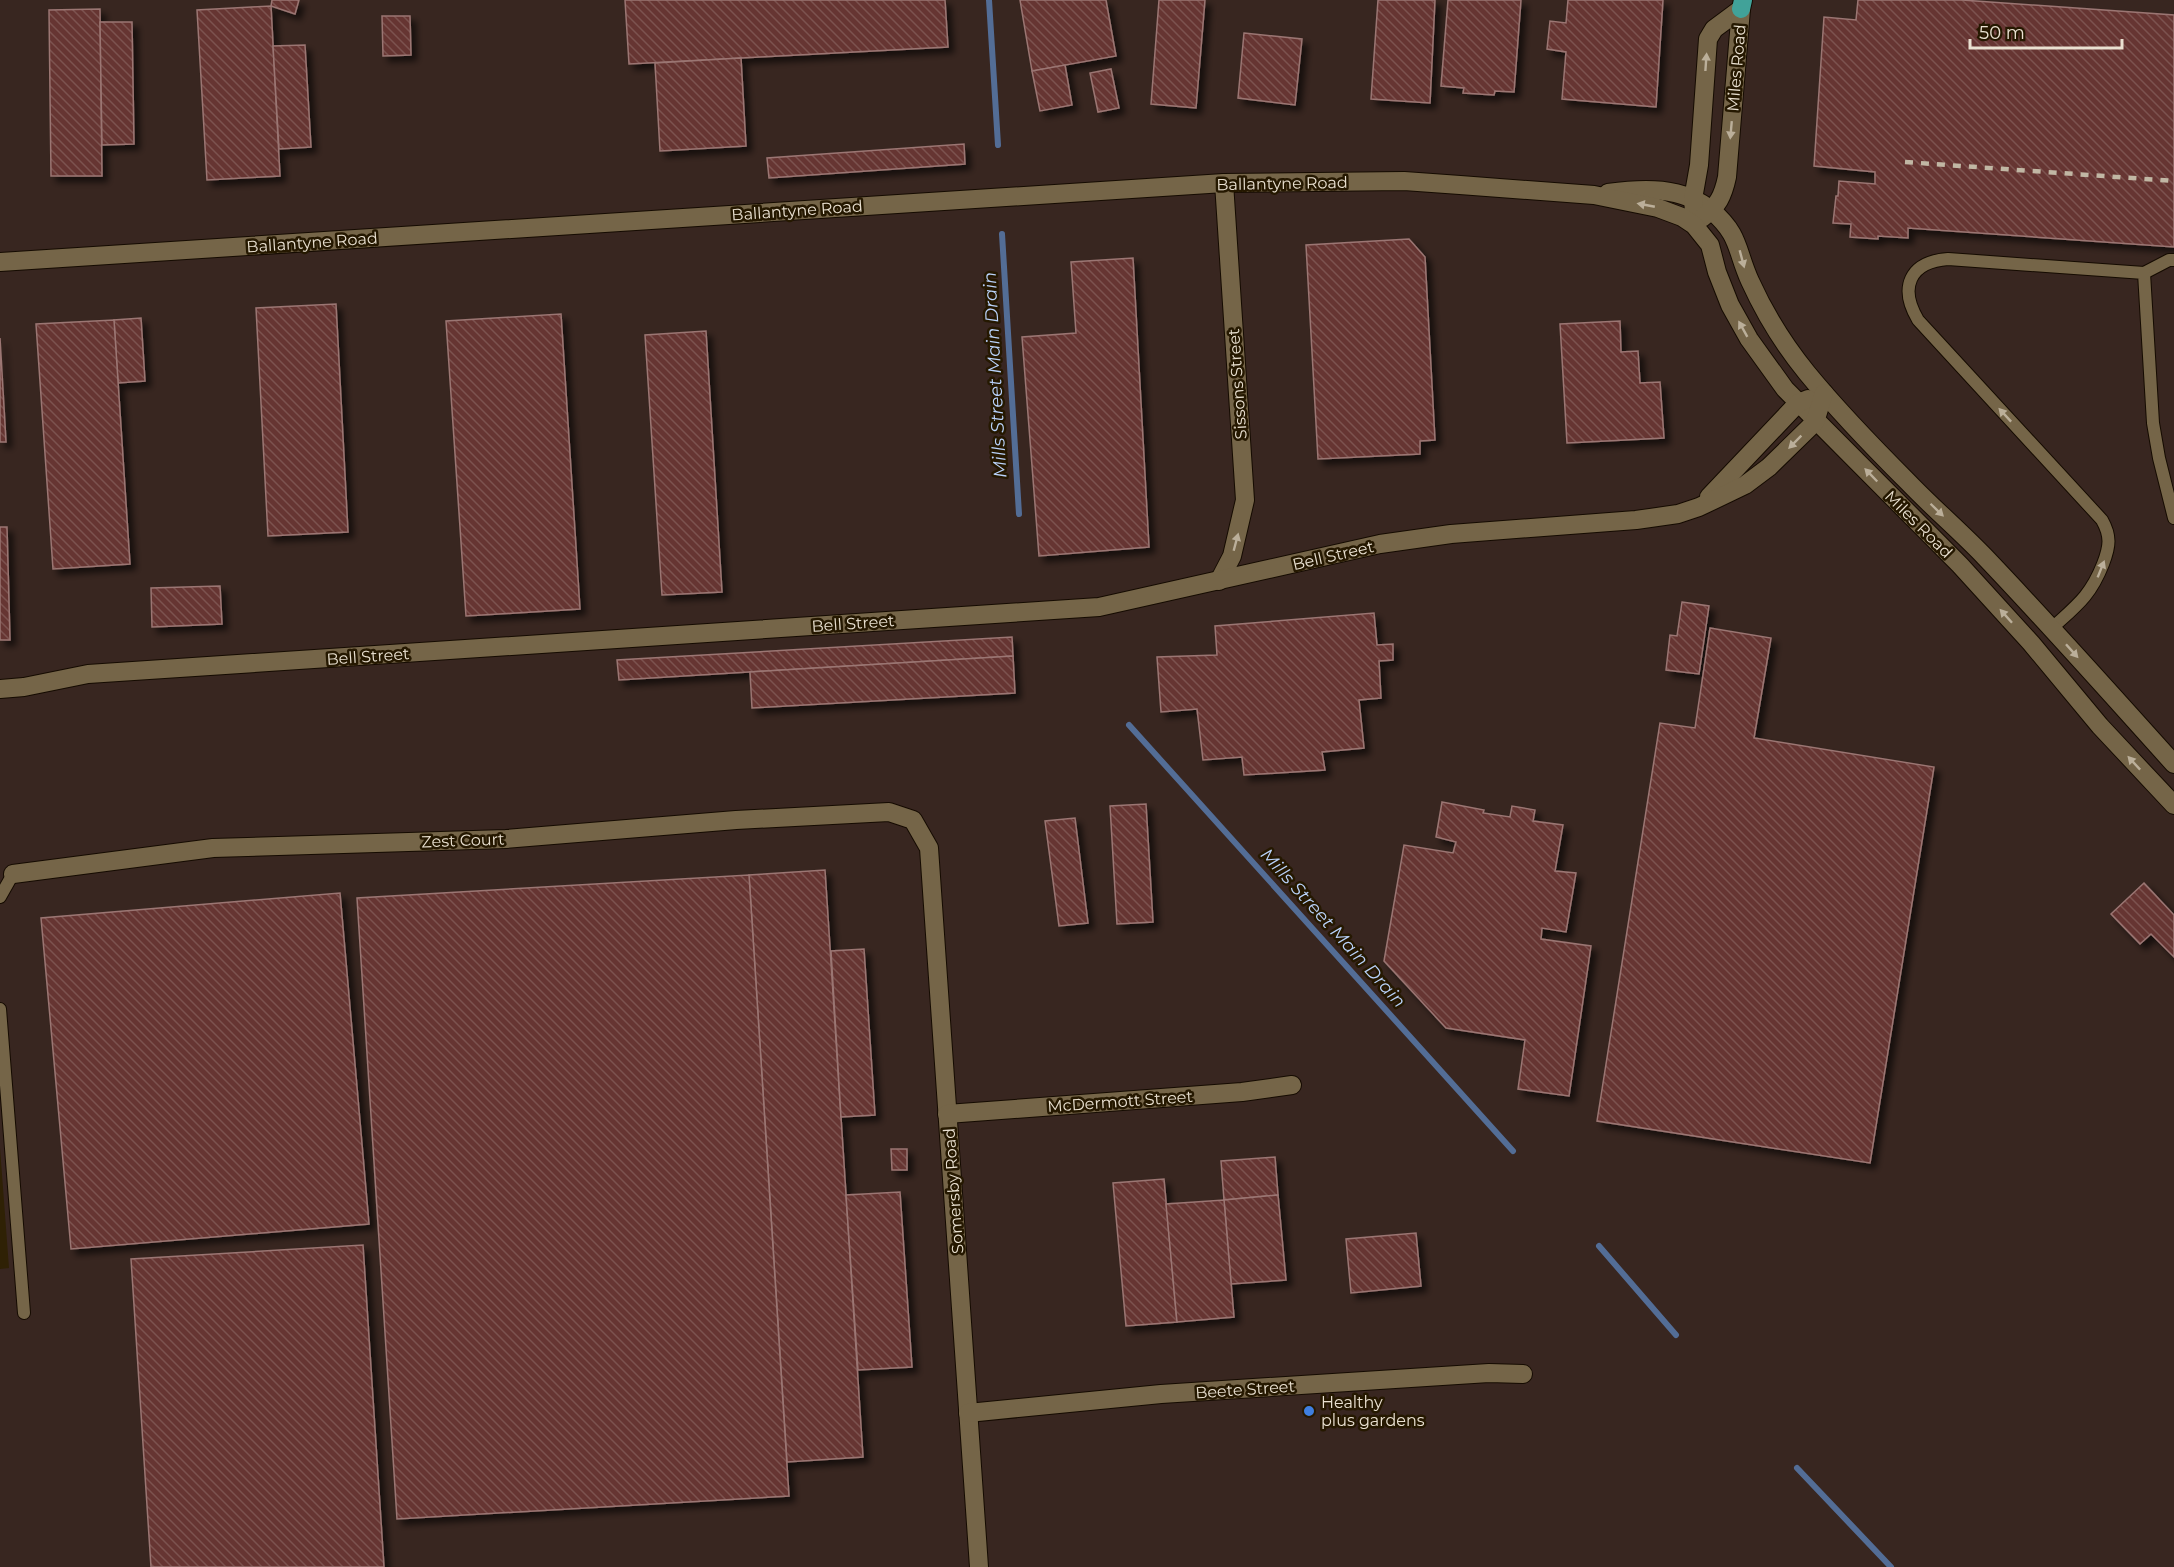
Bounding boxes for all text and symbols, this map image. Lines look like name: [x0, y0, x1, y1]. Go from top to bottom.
scale bar: [1970, 12, 2122, 50]
text: 50 m: [1979, 22, 2025, 44]
street label: Miles Road: [1723, 24, 1750, 112]
one-way arrow: [1702, 53, 1711, 72]
one-way arrow: [1726, 121, 1736, 140]
street label: Ballantyne Road: [1216, 173, 1348, 194]
street label: Ballantyne Road: [731, 196, 863, 225]
one-way arrow: [1636, 200, 1655, 209]
street label: Ballantyne Road: [246, 228, 378, 257]
one-way arrow: [1738, 250, 1748, 268]
water label: Mills Street Main Drain: [979, 271, 1011, 479]
one-way arrow: [1738, 320, 1748, 337]
street label: Sissons Street: [1224, 327, 1251, 440]
one-way arrow: [1998, 407, 2012, 422]
one-way arrow: [1787, 435, 1802, 449]
one-way arrow: [1864, 468, 1878, 483]
street label: Miles Road: [1881, 487, 1956, 562]
one-way arrow: [1929, 503, 1943, 517]
one-way arrow: [1232, 533, 1241, 551]
street label: Bell Street: [1291, 537, 1376, 574]
one-way arrow: [2096, 559, 2106, 577]
one-way arrow: [1999, 608, 2013, 623]
street label: Bell Street: [811, 611, 896, 636]
street label: Bell Street: [326, 644, 411, 669]
one-way arrow: [2064, 644, 2078, 658]
one-way arrow: [2127, 755, 2141, 770]
street label: Zest Court: [421, 830, 505, 851]
water label: Mills Street Main Drain: [1256, 844, 1410, 1012]
street label: McDermott Street: [1047, 1087, 1194, 1116]
street label: Somersby Road: [940, 1127, 967, 1254]
street label: Beete Street: [1195, 1377, 1296, 1402]
place label: Healthy plus gardens: [1321, 1393, 1425, 1430]
marker: Healthy plus gardens: [1302, 1404, 1316, 1418]

